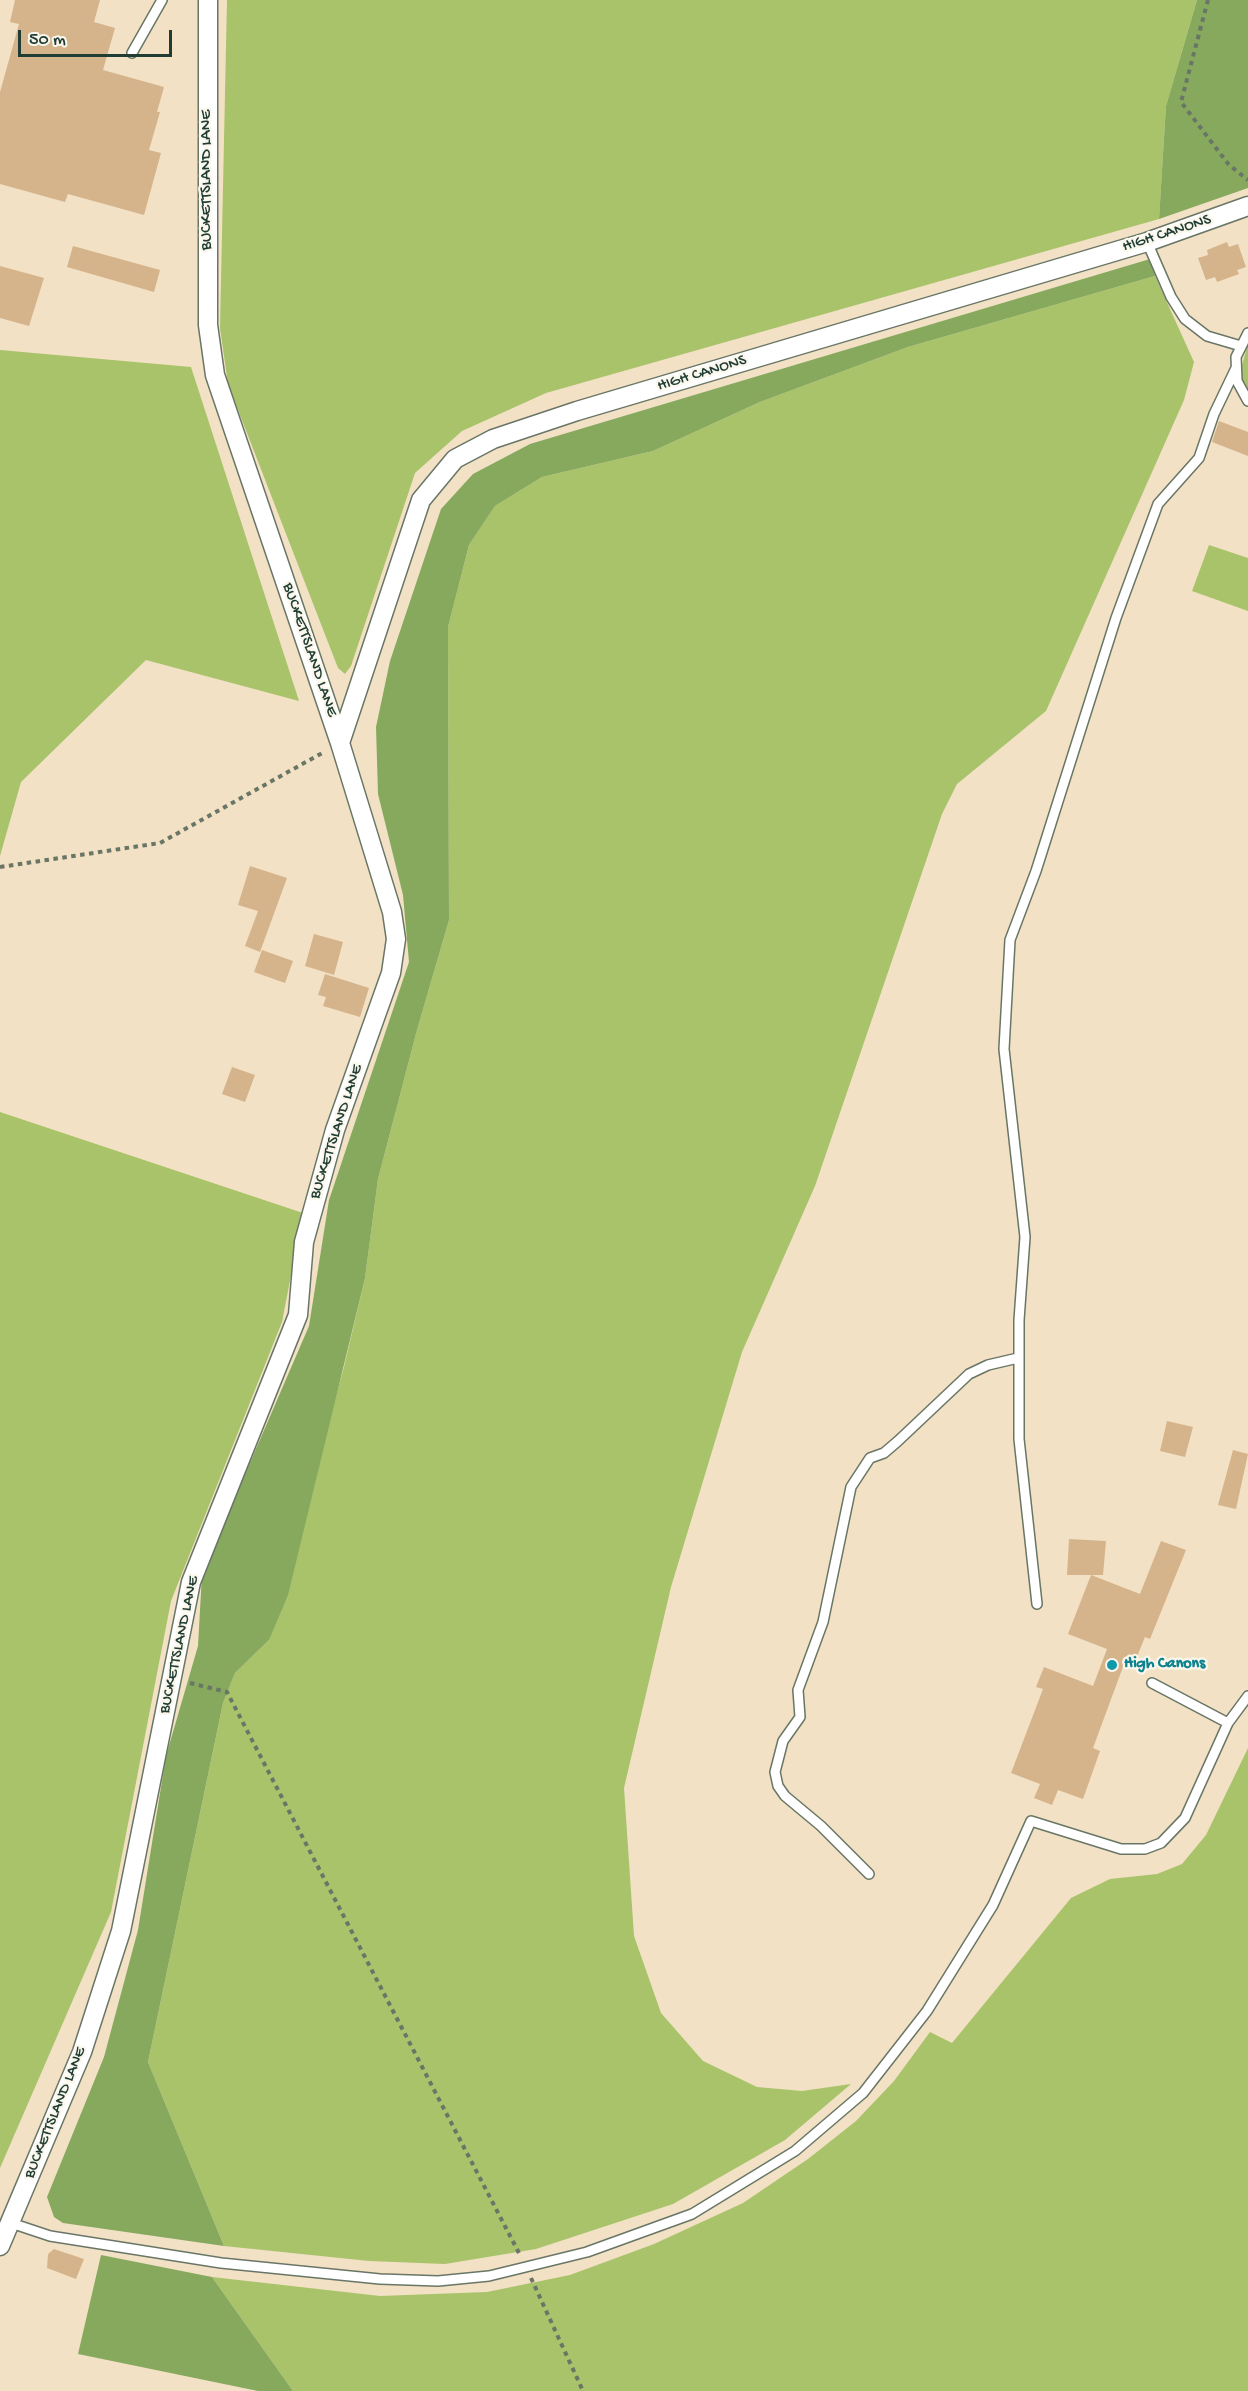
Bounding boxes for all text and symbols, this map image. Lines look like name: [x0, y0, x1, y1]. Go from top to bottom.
scale bar: [21, 18, 176, 56]
text: 50 m: [29, 30, 66, 51]
street label: BUCKETTSLAND LANE: [198, 110, 218, 250]
street label: HIGH CANONS: [1120, 211, 1214, 257]
street label: HIGH CANONS: [655, 351, 749, 397]
street label: BUCKETTSLAND LANE: [277, 581, 341, 719]
street label: BUCKETTSLAND LANE: [306, 1062, 368, 1202]
street label: BUCKETTSLAND LANE: [156, 1574, 204, 1716]
place label: High Canons: [1124, 1655, 1205, 1675]
marker: High Canons: [1105, 1658, 1119, 1672]
street label: BUCKETTSLAND LANE: [21, 2044, 91, 2182]

